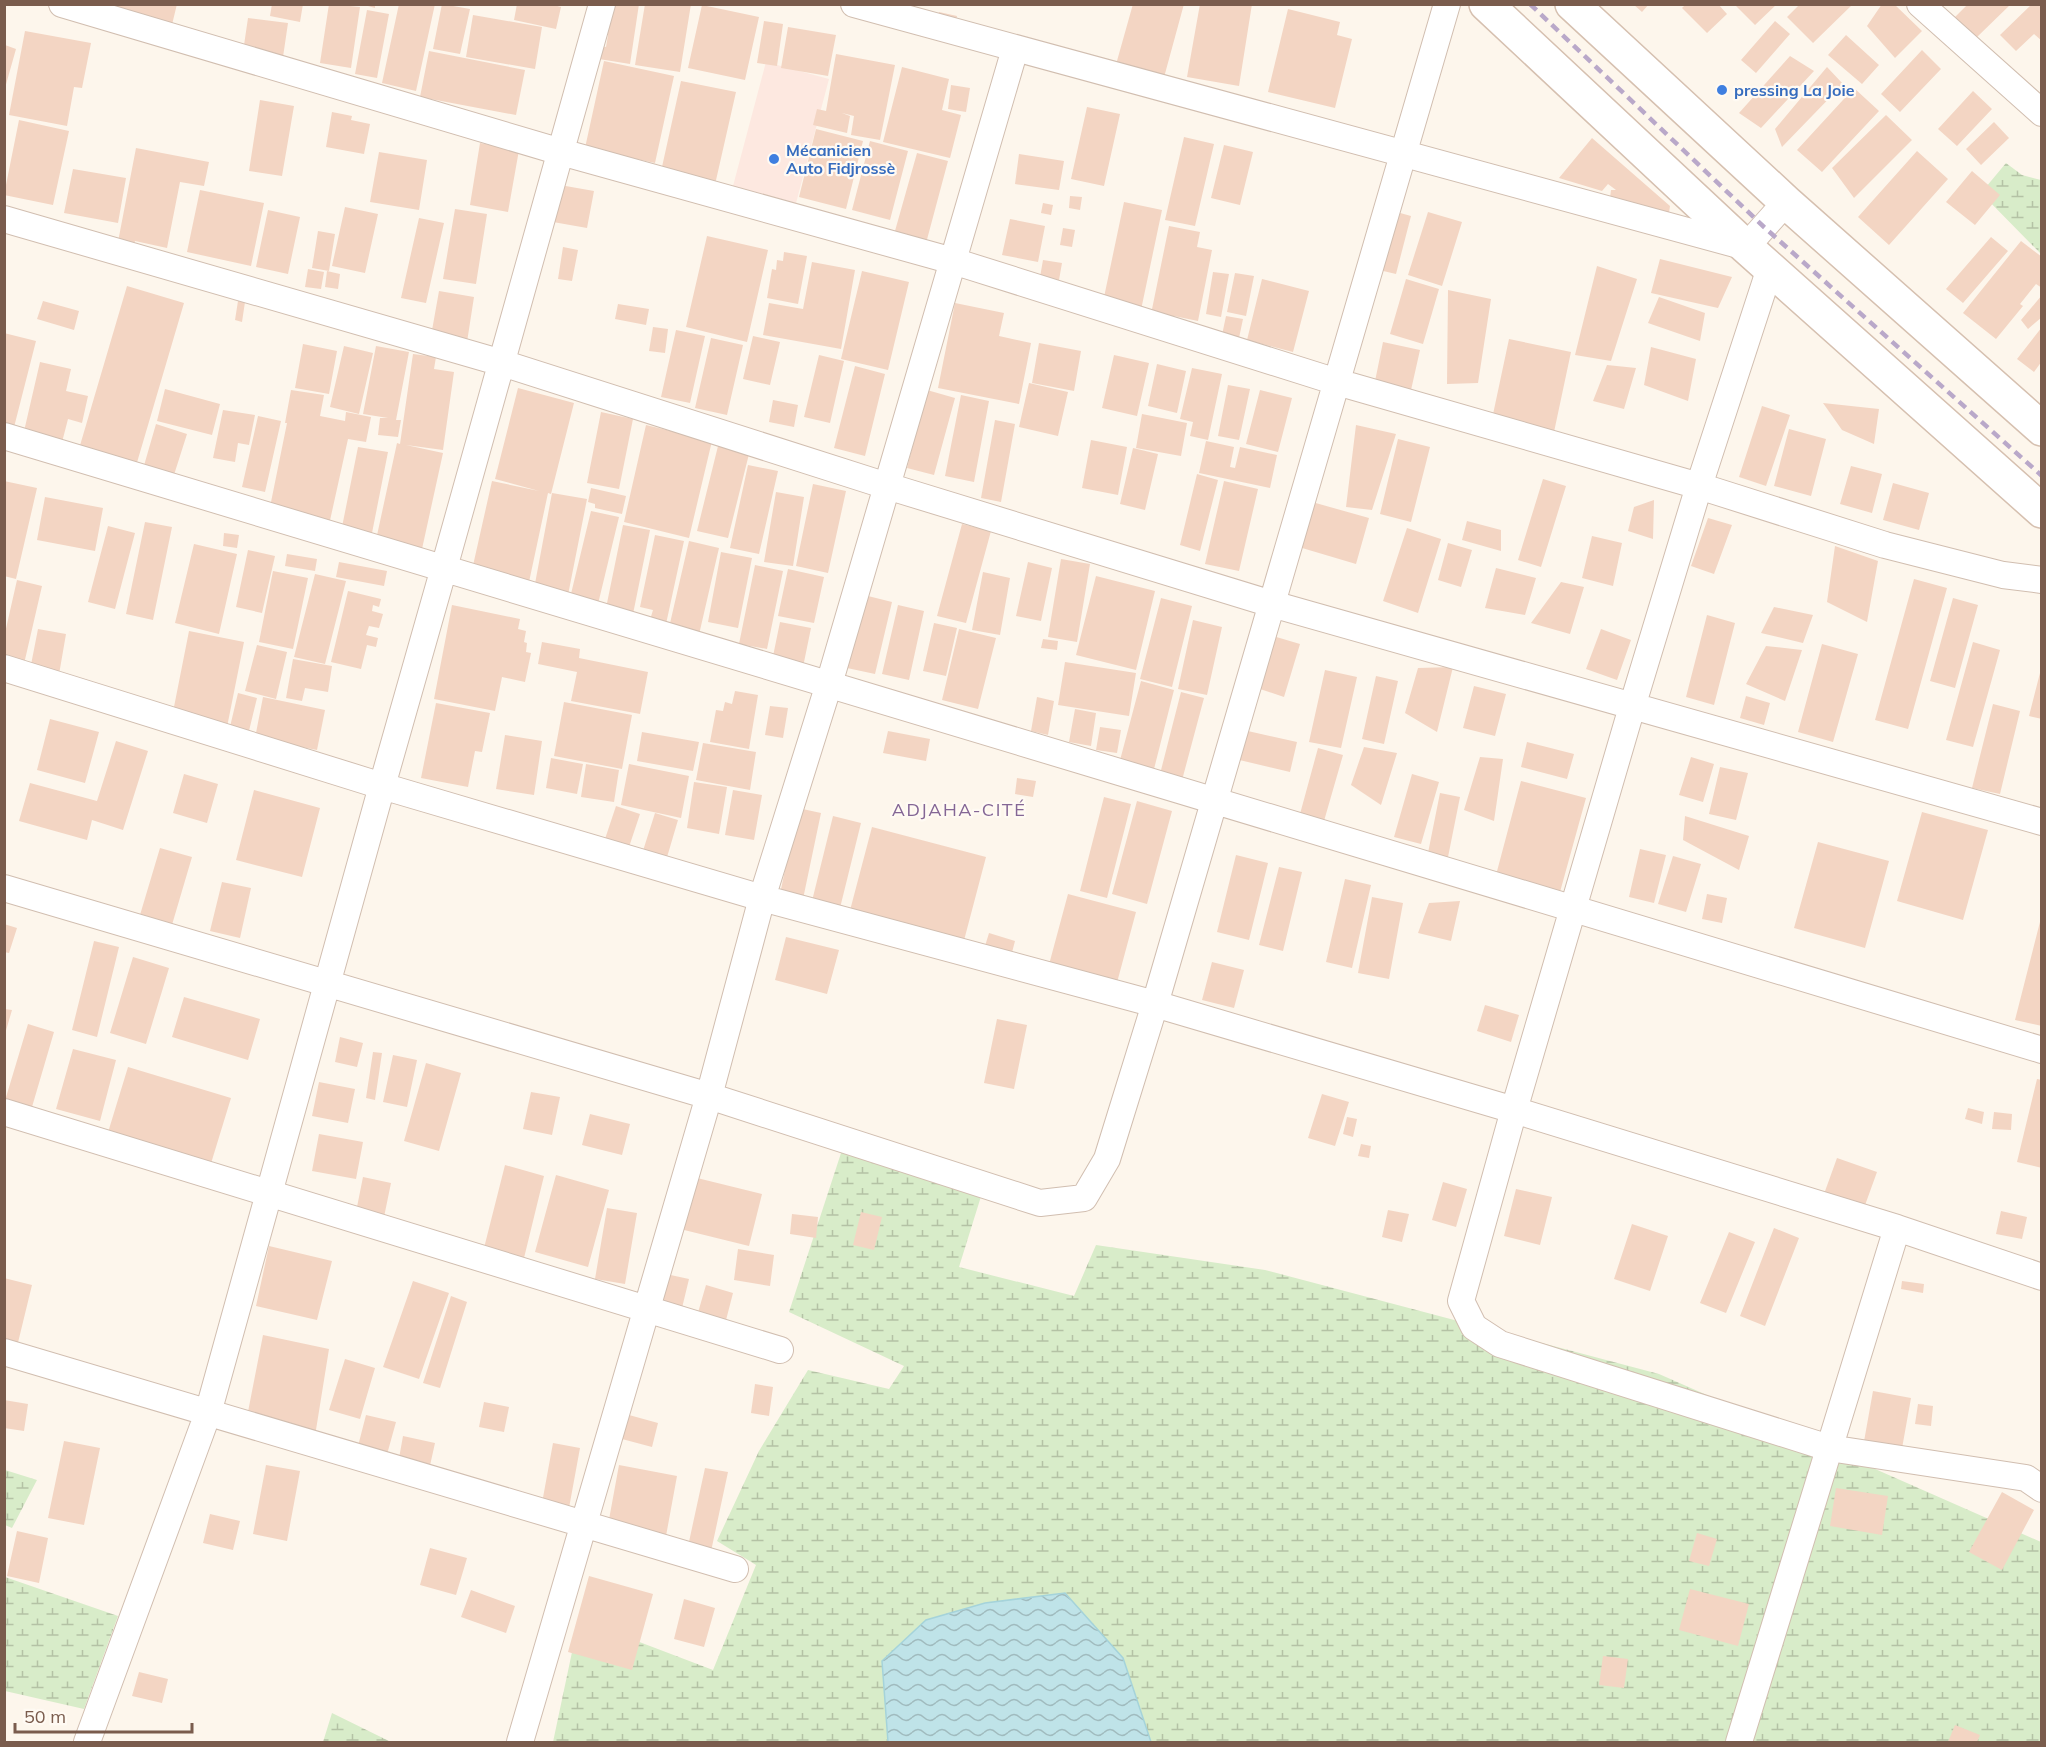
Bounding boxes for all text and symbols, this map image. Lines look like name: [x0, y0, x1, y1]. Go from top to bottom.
place label: pressing La Joie: [1734, 80, 1855, 100]
marker: pressing La Joie: [1715, 83, 1729, 97]
place label: Mécanicien Auto Fidjrossè: [786, 140, 895, 178]
marker: Mécanicien Auto Fidjrossè: [767, 152, 781, 166]
district label: ADJAHA-CITÉ: [892, 798, 1026, 821]
scale bar: [15, 1696, 192, 1734]
text: 50 m: [24, 1705, 66, 1728]

